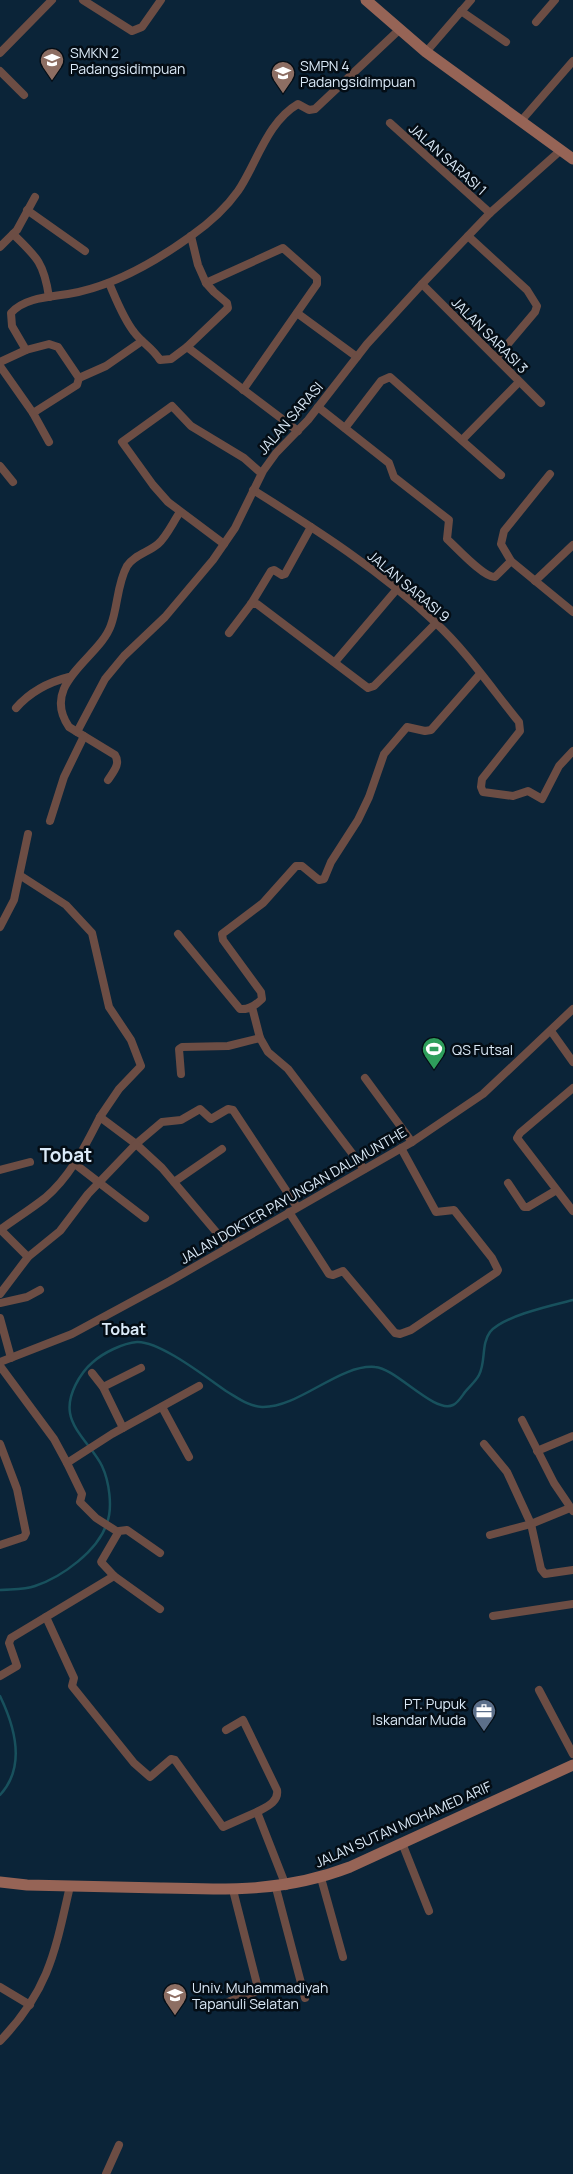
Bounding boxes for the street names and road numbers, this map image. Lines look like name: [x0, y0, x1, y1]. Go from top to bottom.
street label: JALAN SARASI 1: [405, 119, 491, 199]
street label: JALAN SARASI 3: [448, 293, 532, 377]
street label: JALAN SARASI: [253, 378, 327, 458]
street label: JALAN SARASI 9: [364, 546, 454, 626]
street label: JALAN DOKTER PAYUNGAN DALIMUNTHE: [176, 1122, 410, 1268]
street label: JALAN SUTAN MOHAMED ARIF: [312, 1776, 494, 1872]

